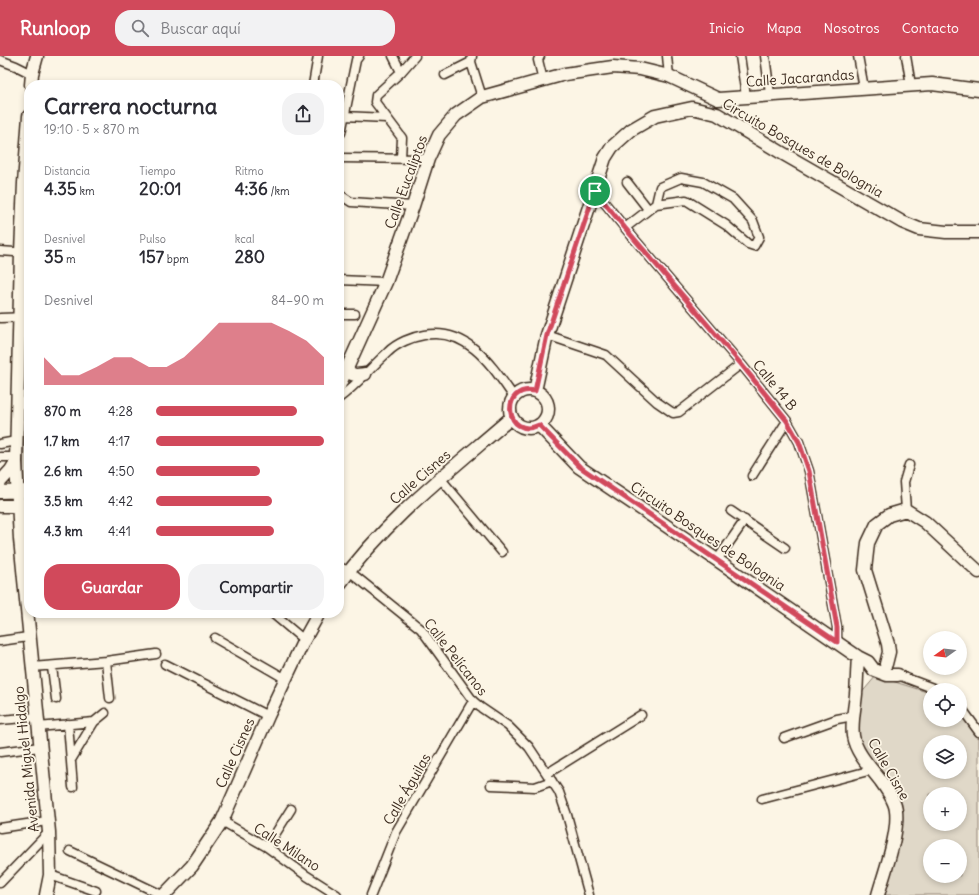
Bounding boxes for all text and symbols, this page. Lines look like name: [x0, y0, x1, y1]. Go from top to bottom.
search box: [115, 10, 395, 46]
text: Runloop: [20, 16, 91, 40]
icon: search: [129, 17, 151, 39]
text: Buscar aquí: [161, 19, 241, 38]
text: Inicio: [709, 19, 744, 37]
text: Mapa: [766, 19, 802, 37]
text: Nosotros: [824, 19, 880, 37]
text: Contacto: [902, 19, 959, 37]
street label: Calle Jacarandas: [745, 65, 855, 91]
text: Carrera nocturna: [44, 92, 217, 120]
button: share: [282, 93, 324, 135]
street label: Circuito Bosques de Bolognia: [719, 94, 887, 202]
text: 19:10 · 5 × 870 m: [44, 121, 140, 138]
street label: Calle Eucaliptos: [381, 133, 431, 231]
text: Distancia: [44, 164, 90, 178]
text: Tiempo: [139, 164, 176, 178]
text: Ritmo: [235, 164, 264, 178]
pin: [578, 174, 612, 208]
text: 4.35: [44, 178, 77, 200]
text: 20:01: [139, 178, 182, 200]
text: 4:36: [235, 178, 268, 200]
icon: arrive: [584, 180, 606, 202]
text: km: [77, 184, 95, 198]
text: /km: [268, 184, 290, 198]
text: Desnivel: [44, 232, 85, 246]
text: Pulso: [139, 232, 166, 246]
text: kcal: [235, 232, 254, 246]
text: 35: [44, 246, 63, 268]
text: 157: [139, 246, 164, 268]
text: 280: [235, 246, 265, 268]
text: m: [63, 252, 76, 266]
text: bpm: [164, 252, 189, 266]
text: Desnivel: [44, 292, 93, 309]
text: 84–90 m: [271, 292, 324, 309]
street label: Calle 14 B: [749, 356, 801, 414]
text: 870 m: [44, 403, 81, 420]
text: 4:28: [108, 403, 133, 420]
text: 1.7 km: [44, 433, 79, 450]
text: 4:17: [108, 433, 130, 450]
street label: Calle Cisnes: [386, 446, 454, 508]
text: 2.6 km: [44, 463, 82, 480]
text: 4:50: [108, 463, 134, 480]
street label: Circuito Bosques de Bolognia: [627, 477, 789, 595]
text: 3.5 km: [44, 493, 83, 510]
text: 4:42: [108, 493, 133, 510]
text: 4.3 km: [44, 523, 83, 540]
text: 4:41: [108, 523, 131, 540]
button: Guardar: [44, 564, 180, 610]
button: Compartir: [188, 564, 324, 610]
street label: Calle Pelícanos: [420, 615, 492, 699]
north arrow: [923, 631, 967, 675]
map controls: [923, 631, 967, 883]
button: locate: [923, 683, 967, 727]
street label: Avenida Miguel Hidalgo: [9, 685, 43, 833]
street label: Calle Cisnes: [212, 715, 258, 791]
street label: Calle Cisne: [864, 735, 914, 803]
button: layers: [923, 735, 967, 779]
street label: Calle Águilas: [379, 750, 435, 828]
button: +: [923, 787, 967, 831]
street label: Calle Milano: [250, 819, 324, 875]
button: −: [923, 839, 967, 883]

